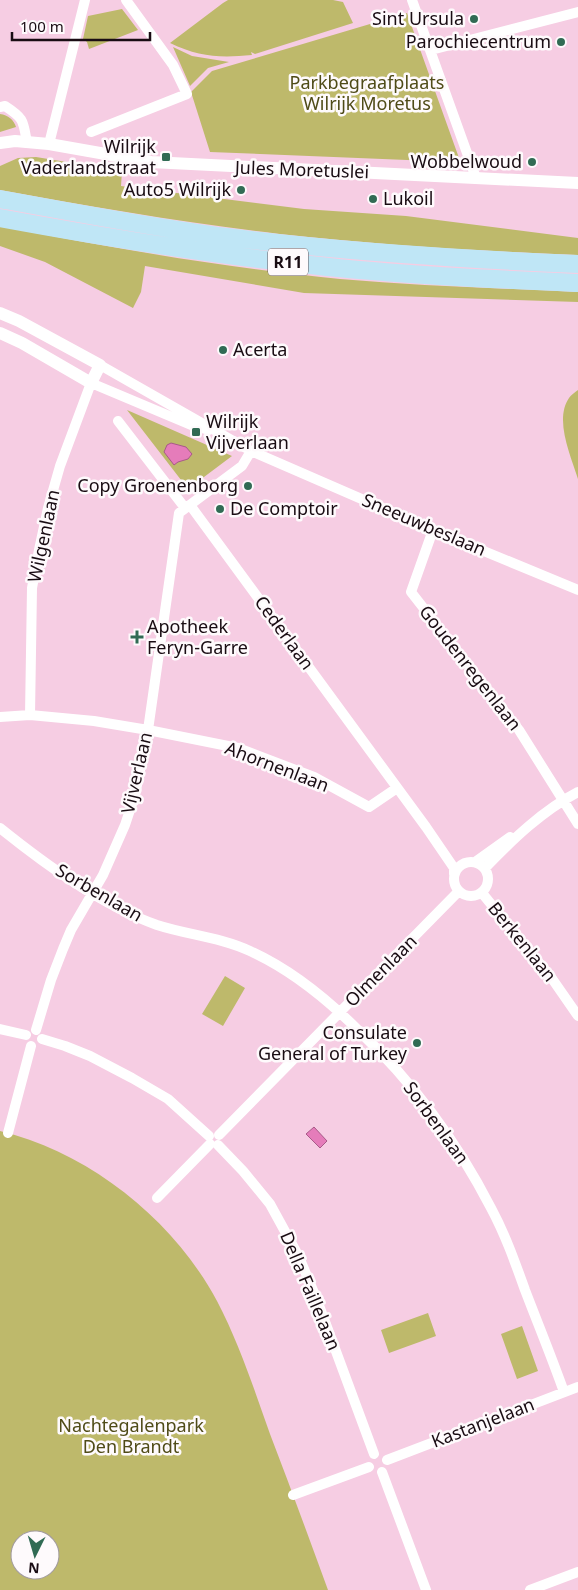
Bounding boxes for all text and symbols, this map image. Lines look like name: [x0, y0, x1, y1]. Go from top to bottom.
place label: Sint Ursula: [372, 6, 464, 30]
scale bar: [12, 10, 150, 42]
marker: Sint Ursula: [468, 13, 480, 25]
text: 100 m: [20, 16, 64, 36]
place label: Parochiecentrum: [406, 29, 551, 53]
marker: Parochiecentrum: [555, 36, 567, 48]
park label: Parkbegraafplaats Wilrijk Moretus: [290, 70, 444, 115]
place label: Wilrijk Vaderlandstraat: [21, 134, 156, 179]
place label: Wobbelwoud: [411, 149, 522, 173]
marker: Wilrijk Vaderlandstraat: [160, 151, 172, 163]
street label: Jules Moretuslei: [233, 155, 370, 183]
marker: Wobbelwoud: [526, 156, 538, 168]
place label: Auto5 Wilrijk: [124, 177, 231, 201]
marker: Auto5 Wilrijk: [235, 184, 247, 196]
place label: Lukoil: [383, 186, 433, 210]
marker: Lukoil: [367, 193, 379, 205]
road number: R11: [268, 248, 308, 276]
place label: Acerta: [233, 337, 287, 361]
marker: Acerta: [217, 344, 229, 356]
place label: Wilrijk Vijverlaan: [206, 409, 289, 454]
marker: Wilrijk Vijverlaan: [190, 426, 202, 438]
place label: Copy Groenenborg: [77, 473, 238, 497]
marker: Copy Groenenborg: [242, 480, 254, 492]
street label: Wilgenlaan: [21, 487, 65, 584]
street label: Sneeuwbeslaan: [359, 487, 490, 561]
place label: De Comptoir: [230, 496, 338, 520]
marker: De Comptoir: [214, 503, 226, 515]
street label: Cederlaan: [250, 591, 320, 674]
street label: Goudenregenlaan: [414, 600, 527, 735]
place label: Apotheek Feryn-Garre: [147, 614, 248, 659]
marker: Apotheek Feryn-Garre: [131, 631, 143, 643]
street label: Vijverlaan: [115, 730, 157, 816]
street label: Ahornenlaan: [222, 735, 333, 797]
street label: Sorbenlaan: [52, 858, 147, 927]
street label: Berkenlaan: [483, 896, 562, 986]
street label: Olmenlaan: [339, 929, 422, 1012]
place label: Consulate General of Turkey: [258, 1020, 408, 1065]
marker: Consulate General of Turkey: [411, 1037, 423, 1049]
street label: Sorbenlaan: [399, 1076, 475, 1169]
street label: Della Faillelaan: [275, 1228, 347, 1354]
street label: Kastanjelaan: [428, 1391, 538, 1453]
park label: Nachtegalenpark Den Brandt: [58, 1413, 204, 1458]
north arrow: [10, 1530, 60, 1580]
text: N: [27, 1558, 40, 1578]

